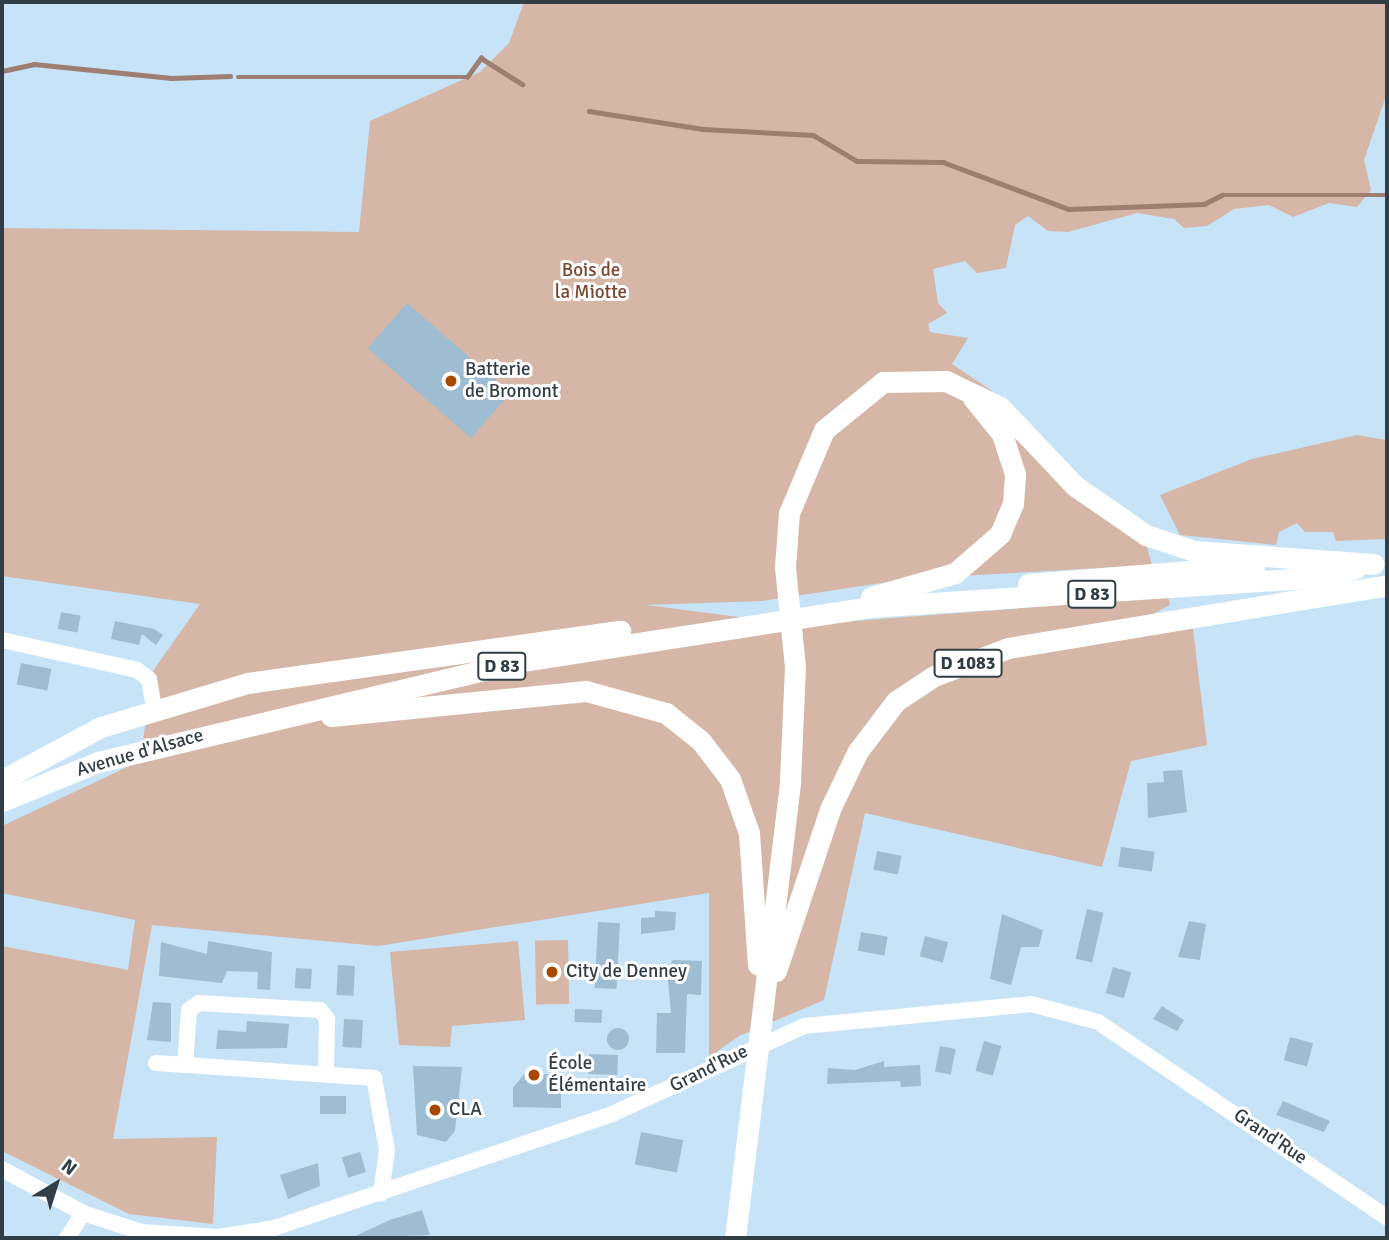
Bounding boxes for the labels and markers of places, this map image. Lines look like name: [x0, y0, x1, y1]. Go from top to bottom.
place label: Batterie de Bromont: [465, 359, 559, 403]
marker: Batterie de Bromont: [443, 373, 459, 389]
place label: City de Denney: [566, 961, 687, 983]
marker: City de Denney: [544, 964, 560, 980]
place label: École Élémentaire: [548, 1053, 646, 1097]
marker: École Élémentaire: [526, 1067, 542, 1083]
place label: CLA: [449, 1099, 482, 1121]
marker: CLA: [427, 1102, 443, 1118]

